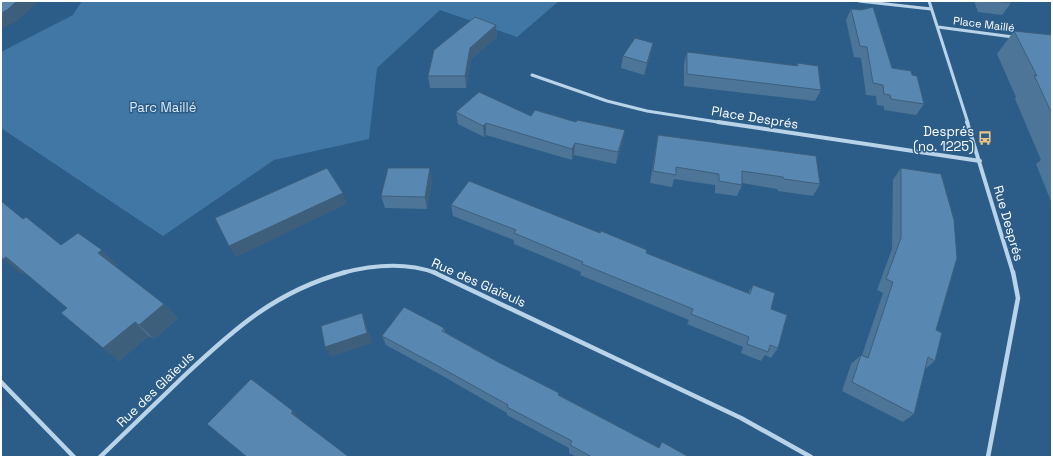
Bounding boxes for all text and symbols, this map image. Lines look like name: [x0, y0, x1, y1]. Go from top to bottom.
street label: Place Maillé: [952, 13, 1016, 35]
park label: Parc Maillé: [130, 99, 196, 116]
street label: Place Després: [710, 102, 800, 133]
place label: Després (no. 1225): [913, 123, 974, 155]
bus stop icon: Després (no. 1225): [977, 130, 993, 146]
street label: Rue Després: [990, 183, 1027, 263]
street label: Rue des Glaïeuls: [429, 254, 529, 311]
street label: Rue des Glaïeuls: [113, 348, 198, 431]

